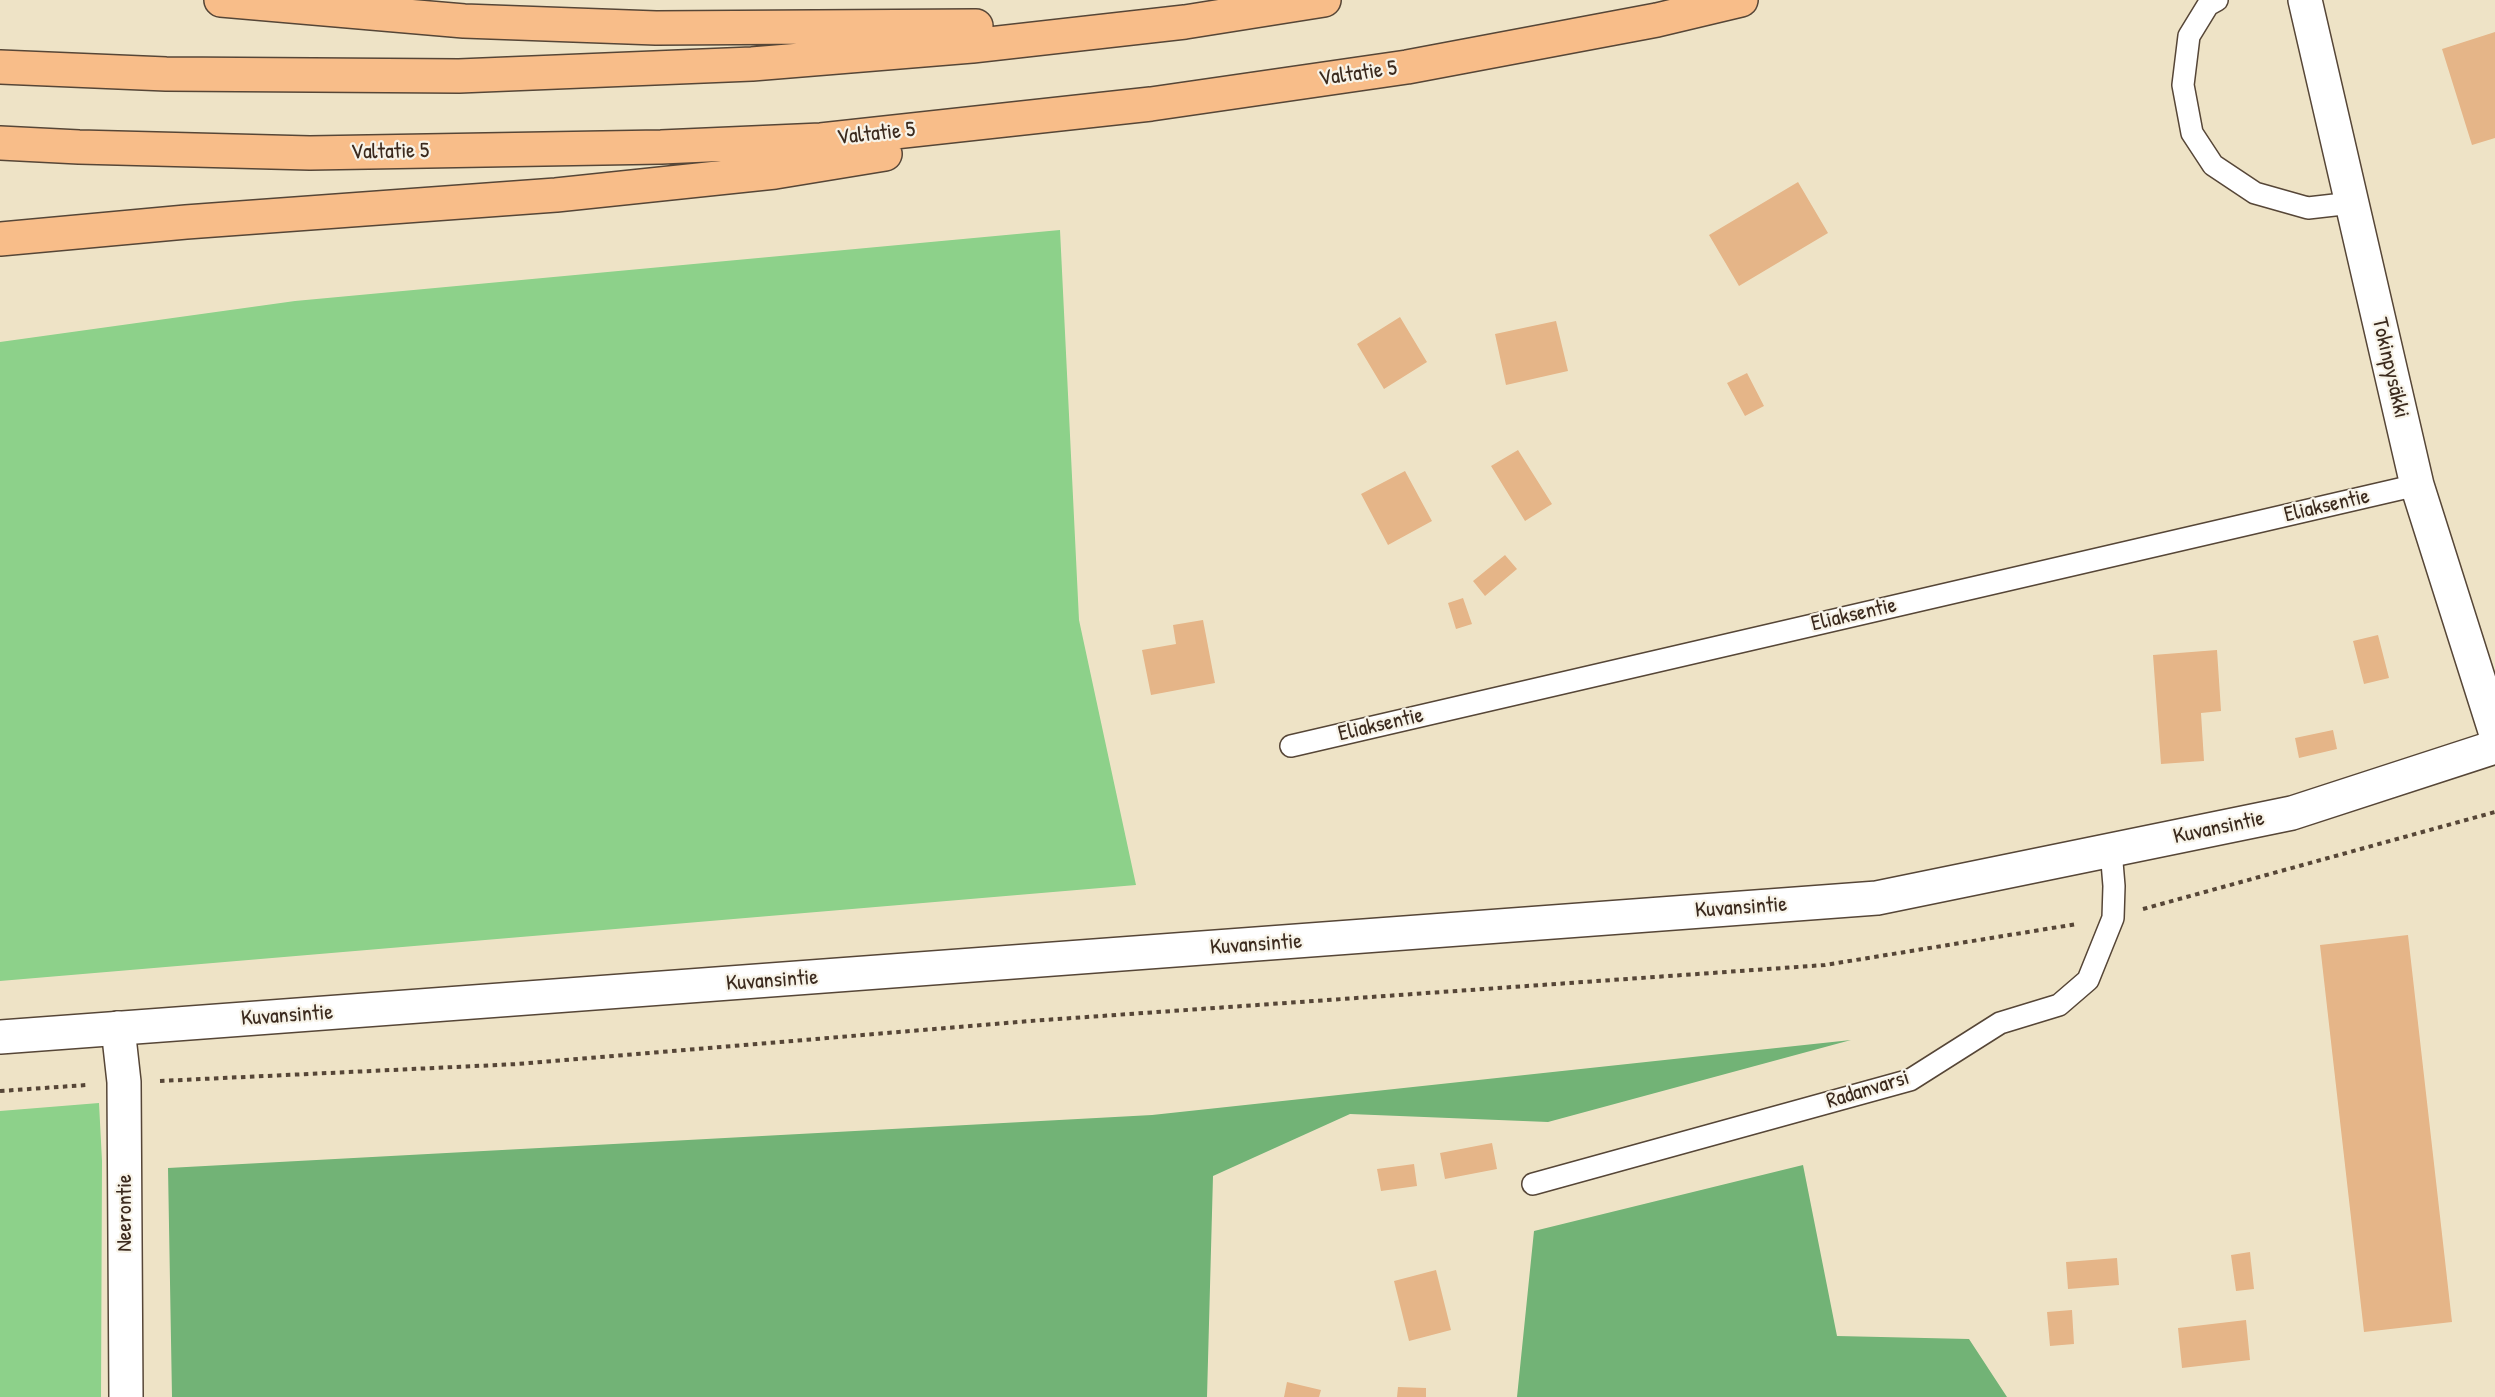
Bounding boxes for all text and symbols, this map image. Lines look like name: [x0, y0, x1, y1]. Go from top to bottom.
street label: Valtatie 5: [1317, 55, 1399, 93]
street label: Valtatie 5: [836, 117, 916, 151]
street label: Valtatie 5: [350, 138, 430, 166]
street label: Tokinpysäkki: [2366, 315, 2414, 421]
street label: Eliaksentie: [2282, 483, 2372, 529]
street label: Eliaksentie: [1809, 592, 1899, 638]
street label: Eliaksentie: [1336, 702, 1426, 748]
street label: Kuvansintie: [2171, 805, 2267, 851]
street label: Kuvansintie: [1694, 892, 1788, 924]
street label: Kuvansintie: [1209, 929, 1303, 961]
street label: Kuvansintie: [725, 965, 819, 997]
street label: Kuvansintie: [240, 1000, 334, 1032]
street label: Radanvarsi: [1823, 1065, 1913, 1115]
street label: Neerontie: [112, 1174, 138, 1252]

